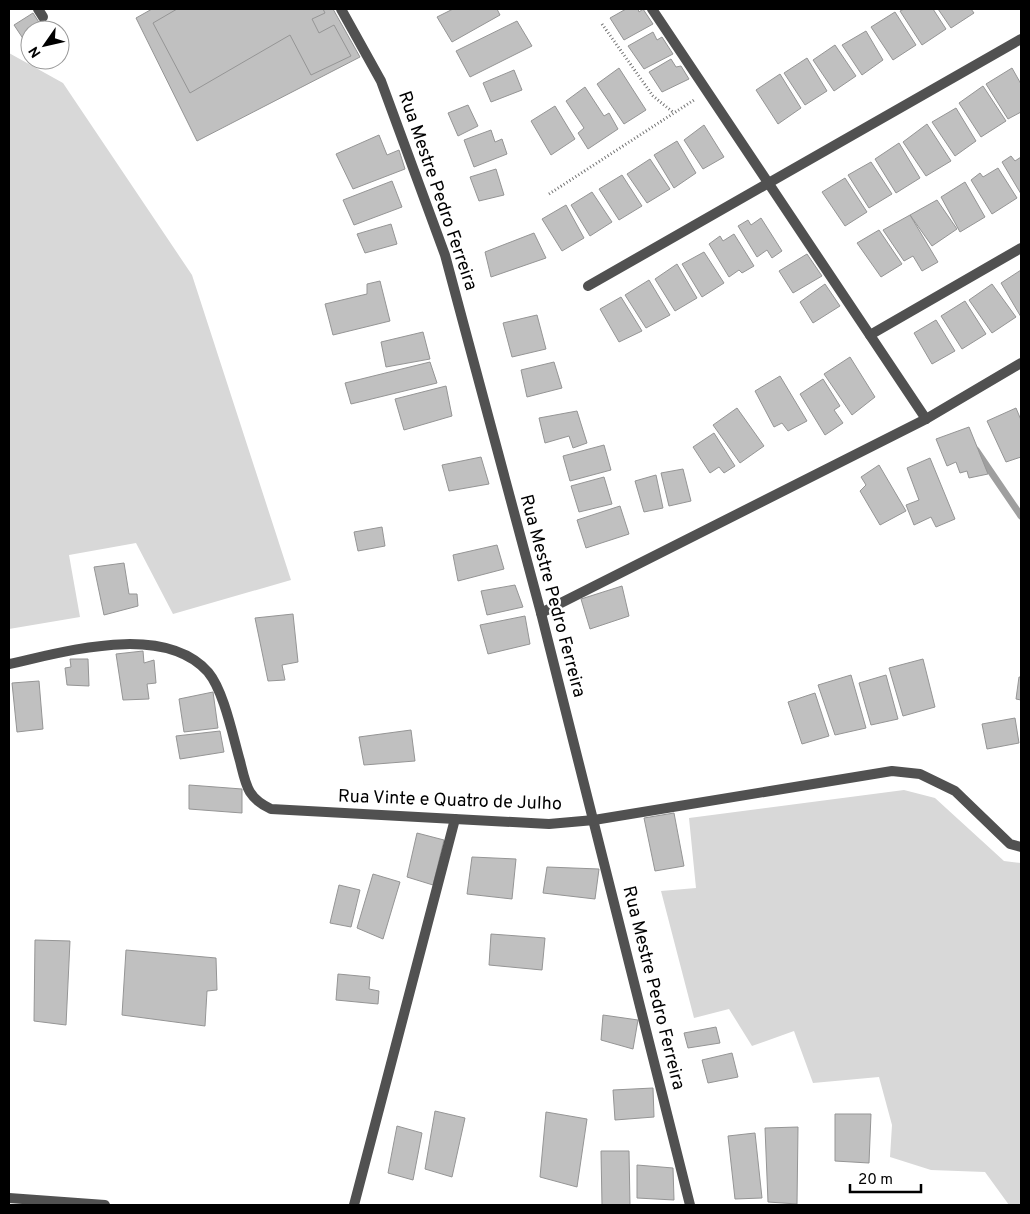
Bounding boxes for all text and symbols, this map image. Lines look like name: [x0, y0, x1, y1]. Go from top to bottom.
north arrow: [20, 20, 70, 70]
text: N: [26, 43, 45, 60]
street label: Rua Mestre Pedro Ferreira: [392, 88, 482, 294]
street label: Rua Mestre Pedro Ferreira: [514, 492, 590, 700]
street label: Rua Vinte e Quatro de Julho: [338, 786, 562, 816]
street label: Rua Mestre Pedro Ferreira: [617, 884, 689, 1092]
scale bar: [850, 1162, 921, 1194]
text: 20 m: [858, 1171, 893, 1190]

